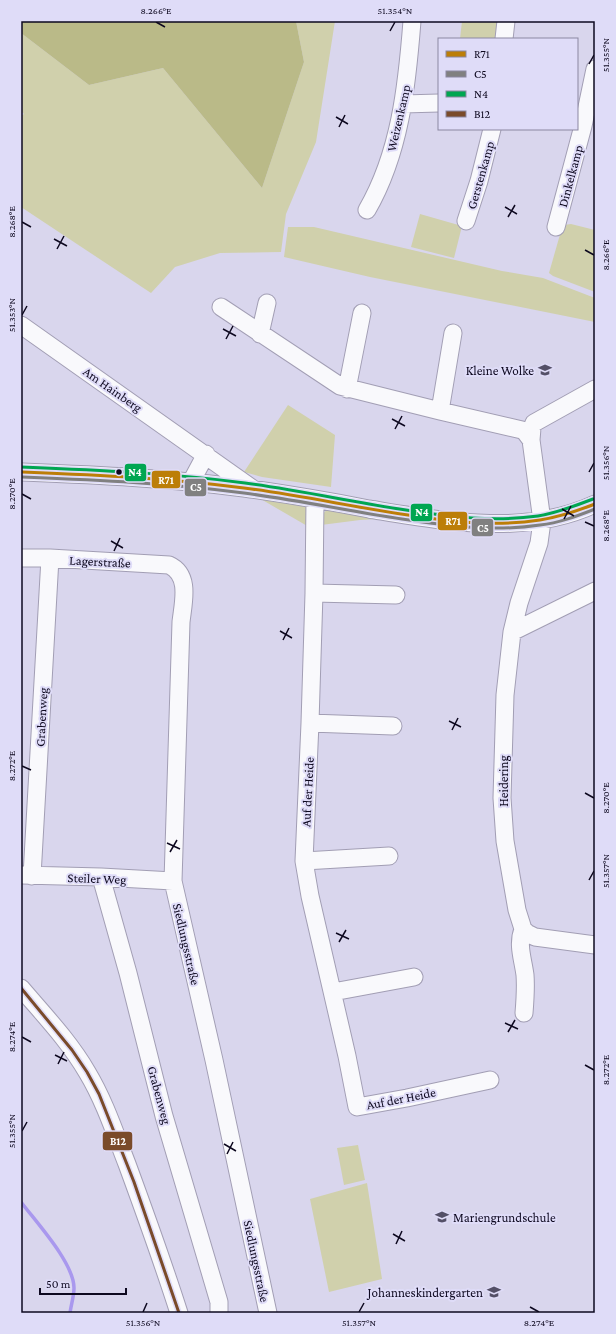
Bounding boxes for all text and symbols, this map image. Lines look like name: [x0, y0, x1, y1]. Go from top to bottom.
text: 8.266°E: [140, 5, 172, 16]
text: 51.354°N: [378, 5, 413, 16]
text: 51.355°N: [600, 37, 611, 72]
legend: [438, 38, 578, 130]
text: R71: [474, 47, 490, 61]
text: C5: [474, 67, 487, 81]
street label: Weizenkamp: [384, 83, 413, 153]
text: N4: [474, 87, 488, 101]
text: B12: [474, 107, 491, 121]
street label: Gerstenkamp: [464, 139, 497, 211]
street label: Dinkelkamp: [555, 143, 586, 209]
text: 8.268°E: [6, 206, 17, 238]
text: 8.266°E: [600, 239, 611, 271]
text: 51.353°N: [6, 297, 17, 332]
school or university icon: Kleine Wolke: [537, 362, 553, 378]
place label: Kleine Wolke: [466, 363, 534, 378]
street label: Am Hainberg: [80, 364, 146, 416]
text: 51.356°N: [600, 445, 611, 480]
line badge: N4: [124, 463, 147, 482]
text: N4: [128, 466, 142, 478]
unlabelled marker: [114, 467, 124, 477]
line badge: R71: [151, 470, 181, 489]
text: R71: [158, 474, 174, 486]
text: 8.270°E: [6, 478, 17, 510]
line badge: C5: [184, 478, 207, 497]
text: C5: [190, 481, 202, 493]
line badge: N4: [410, 503, 433, 522]
text: N4: [415, 506, 429, 518]
text: 8.268°E: [600, 510, 611, 542]
line badge: R71: [437, 511, 468, 531]
text: R71: [445, 515, 461, 527]
line badge: C5: [471, 518, 494, 537]
text: C5: [477, 522, 489, 534]
street label: Lagerstraße: [69, 552, 131, 571]
street label: Grabenweg: [32, 686, 51, 747]
text: 8.272°E: [6, 750, 17, 781]
street label: Heidering: [496, 755, 511, 807]
street label: Auf der Heide: [298, 756, 317, 828]
text: 8.270°E: [600, 782, 611, 814]
text: 51.357°N: [600, 854, 611, 888]
street label: Steiler Weg: [67, 870, 127, 887]
street label: Siedlungsstraße: [170, 902, 203, 987]
text: 8.274°E: [6, 1021, 17, 1052]
text: 8.272°E: [600, 1054, 611, 1085]
street label: Grabenweg: [145, 1064, 175, 1126]
street label: Auf der Heide: [365, 1084, 437, 1113]
text: 51.355°N: [6, 1113, 17, 1148]
line badge: B12: [102, 1131, 133, 1151]
text: B12: [110, 1135, 126, 1147]
school or university icon: Mariengrundschule: [434, 1209, 450, 1225]
place label: Mariengrundschule: [453, 1210, 556, 1225]
street label: Siedlungsstraße: [241, 1219, 273, 1304]
scale bar: [40, 1270, 126, 1296]
text: 50 m: [46, 1277, 71, 1291]
school or university icon: Johanneskindergarten: [486, 1284, 502, 1300]
place label: Johanneskindergarten: [367, 1285, 483, 1300]
text: 51.356°N: [126, 1317, 161, 1328]
text: 51.357°N: [342, 1317, 376, 1328]
text: 8.274°E: [524, 1317, 555, 1328]

